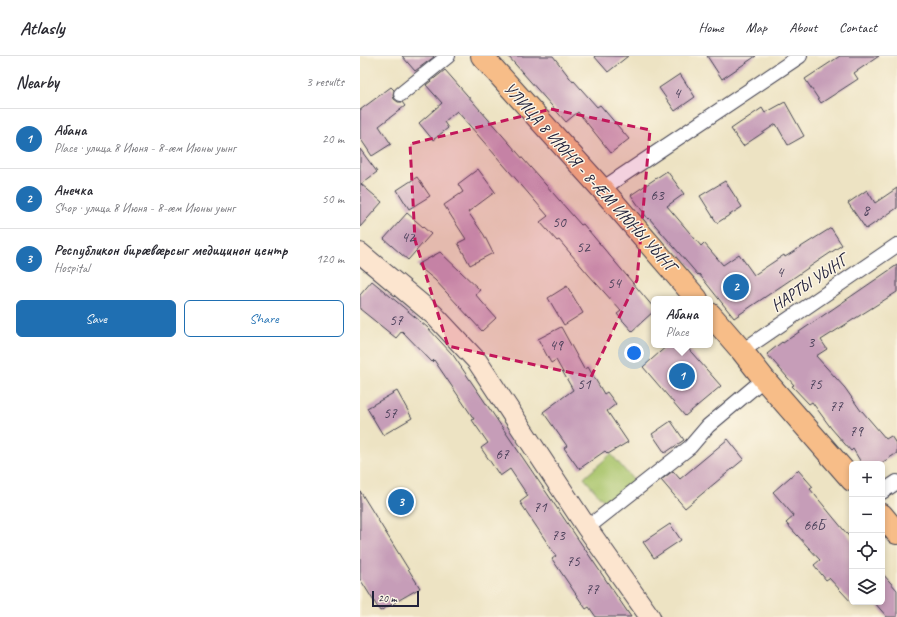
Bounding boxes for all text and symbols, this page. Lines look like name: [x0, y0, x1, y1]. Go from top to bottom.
text: Atlasly: [20, 16, 64, 40]
text: Home: [698, 19, 724, 36]
text: Map: [746, 19, 767, 36]
text: About: [789, 19, 817, 36]
text: Contact: [839, 19, 877, 36]
text: Nearby: [16, 72, 59, 93]
text: 3 results: [306, 74, 344, 90]
street label: УЛИЦА 8 ИЮНЯ - 8-ӔМ ИЮНЫ УЫНГ: [499, 78, 684, 279]
house number: 4: [674, 84, 682, 103]
text: Абана: [54, 121, 87, 140]
text: 1: [26, 131, 32, 147]
text: 20 m: [322, 131, 344, 147]
text: Place · улица 8 Июня - 8-ӕм Июны уынг: [54, 140, 236, 156]
text: Анечка: [54, 181, 92, 200]
house number: 63: [650, 186, 665, 205]
text: 2: [26, 191, 32, 207]
text: 50 m: [322, 191, 344, 207]
text: Shop · улица 8 Июня - 8-ӕм Июны уынг: [54, 200, 235, 216]
house number: 8: [863, 201, 871, 220]
house number: 50: [552, 213, 567, 232]
house number: 42: [401, 228, 416, 247]
house number: 52: [576, 238, 591, 257]
text: Республикон бирæвæрсыг медицинон центр: [54, 241, 287, 260]
street label: НАРТЫ УЫНГ: [767, 247, 855, 316]
text: 3: [26, 251, 32, 267]
text: 120 m: [316, 251, 344, 267]
text: Hospital: [54, 260, 90, 276]
house number: 4: [777, 263, 785, 282]
pin: 2: [723, 272, 749, 302]
house number: 54: [607, 274, 622, 293]
popup: [651, 296, 713, 348]
button: Save: [16, 300, 176, 337]
button: Share: [184, 300, 344, 337]
text: Абана: [666, 305, 698, 324]
house number: 57: [389, 311, 404, 330]
text: Place: [666, 324, 689, 340]
house number: 3: [808, 333, 816, 352]
house number: 49: [549, 336, 564, 355]
your location: [624, 343, 644, 363]
pin: 1: [669, 361, 695, 391]
house number: 51: [577, 375, 592, 394]
house number: 75: [808, 375, 823, 394]
house number: 77: [829, 397, 844, 416]
house number: 57: [383, 404, 398, 423]
house number: 79: [849, 422, 864, 441]
house number: 67: [495, 445, 510, 464]
map controls: [849, 461, 885, 605]
button: +: [849, 461, 885, 497]
pin: 3: [388, 487, 414, 517]
button: −: [849, 497, 885, 533]
house number: 71: [533, 498, 548, 517]
house number: 66Б: [803, 516, 827, 535]
house number: 73: [551, 526, 566, 545]
button: locate: [849, 533, 885, 569]
house number: 75: [566, 552, 581, 571]
button: layers: [849, 569, 885, 605]
house number: 77: [585, 580, 600, 599]
scale bar: [372, 589, 419, 608]
text: 20 m: [378, 591, 397, 605]

